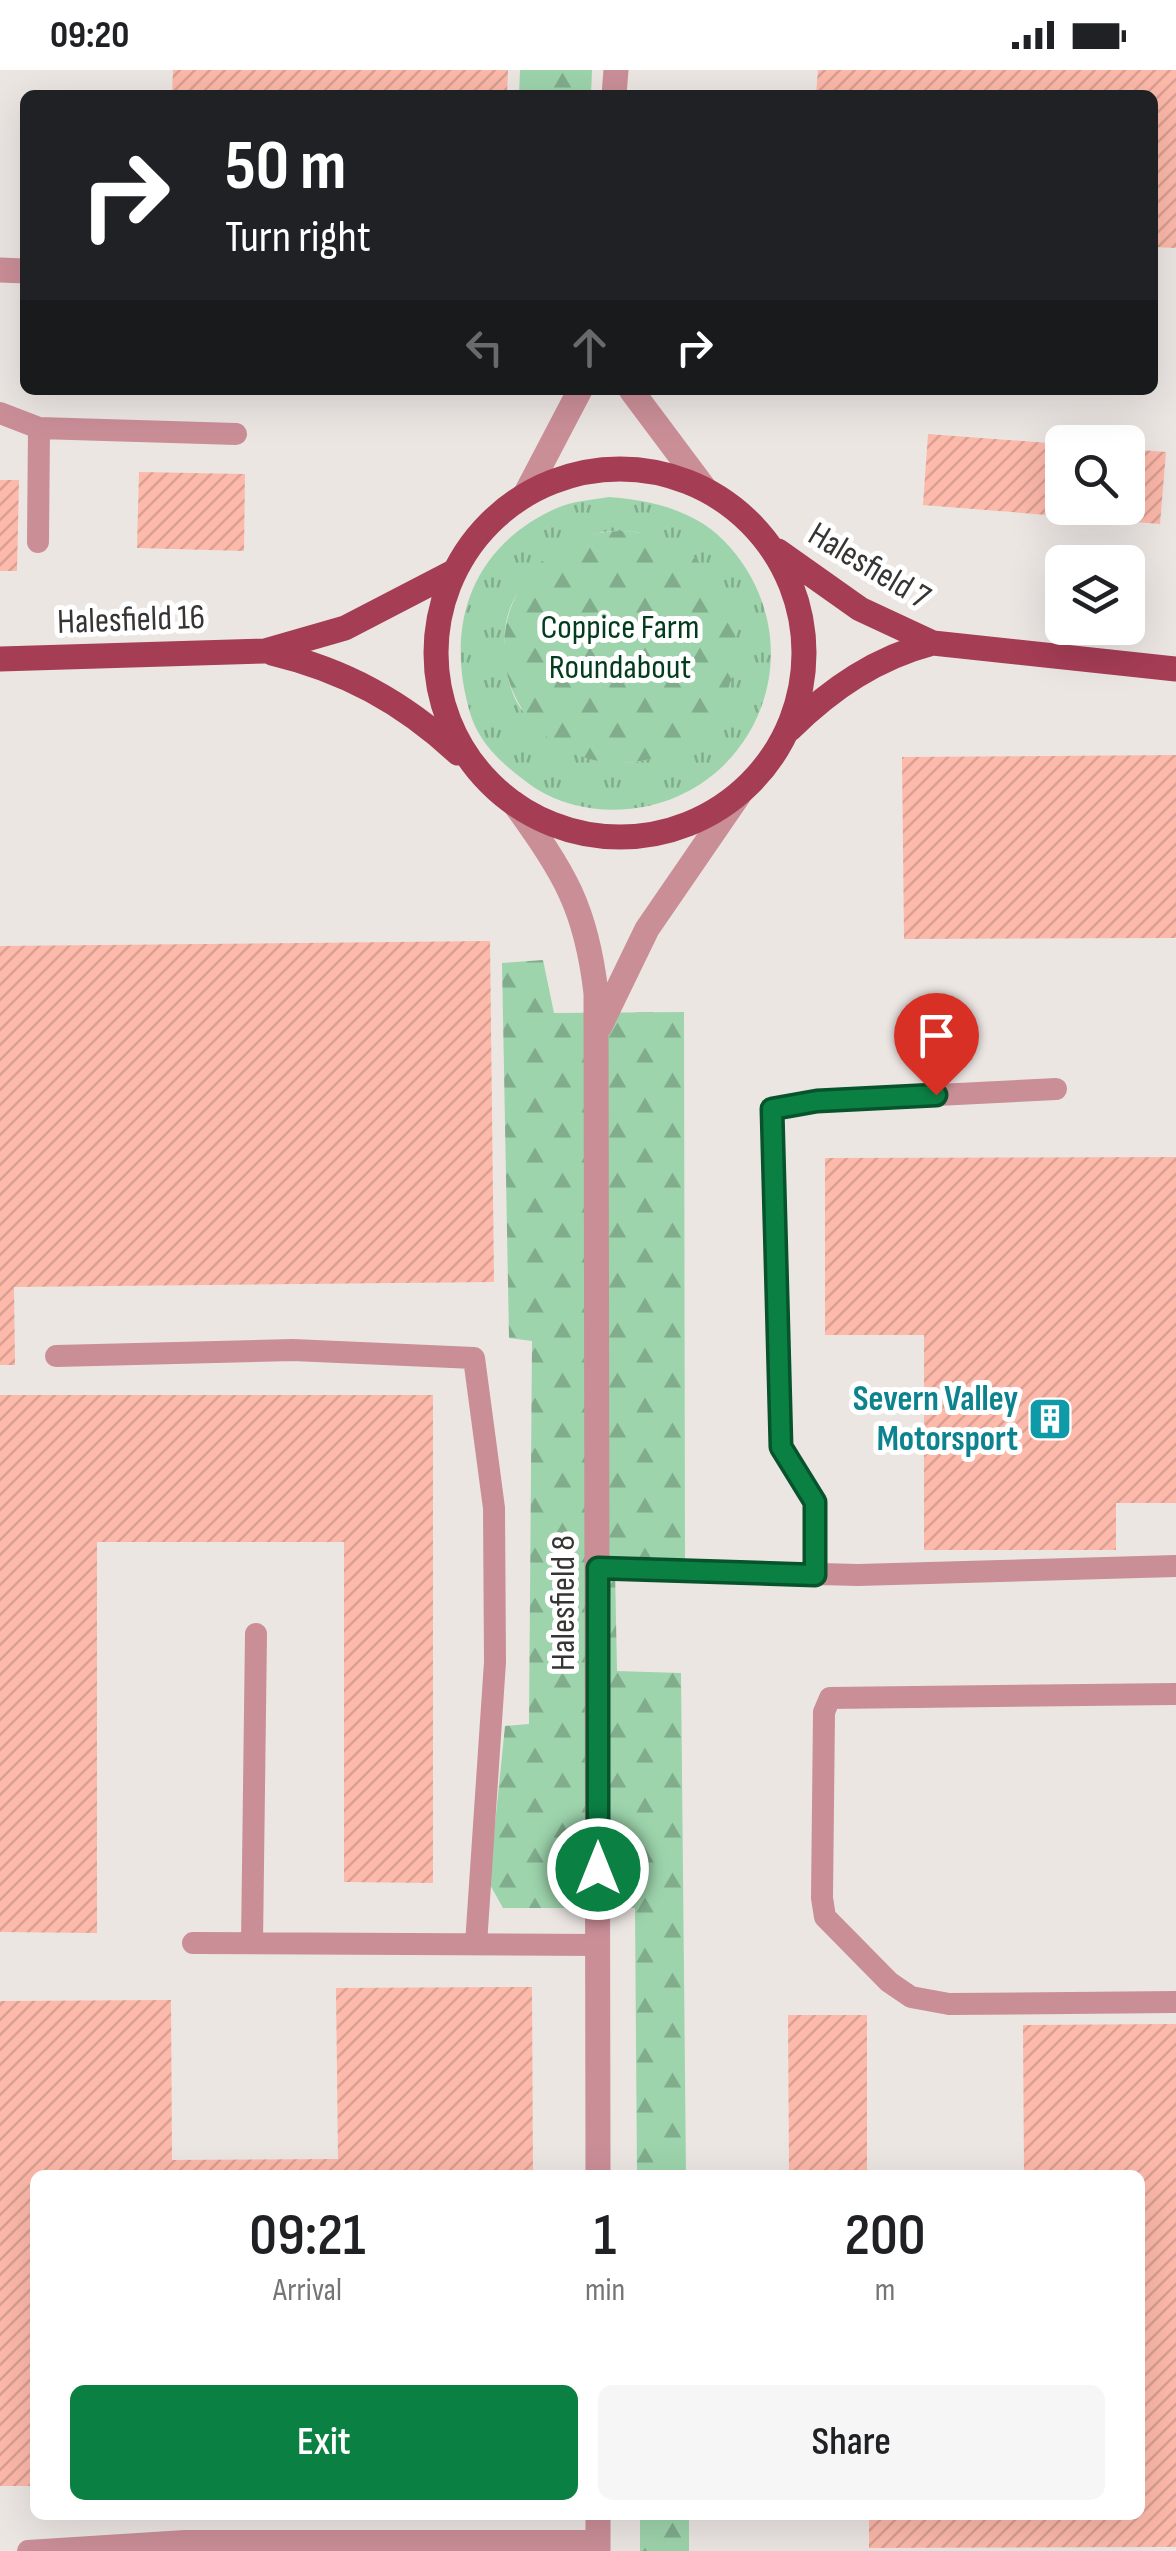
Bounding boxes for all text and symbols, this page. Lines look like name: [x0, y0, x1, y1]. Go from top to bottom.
text: 09:20: [50, 13, 129, 58]
text: 50 m: [225, 125, 346, 209]
icon: right: [60, 130, 190, 260]
text: Turn right: [225, 210, 371, 265]
icon: left: [457, 320, 512, 375]
icon: ahead: [562, 320, 617, 375]
icon: right: [667, 320, 722, 375]
map controls: [1045, 425, 1145, 645]
button: search: [1045, 425, 1145, 525]
street label: Halesfield 7: [800, 513, 938, 619]
button: layers: [1045, 545, 1145, 645]
street label: Halesfield 16: [56, 596, 206, 644]
park label: Coppice Farm Roundabout: [541, 606, 699, 689]
pin: [894, 993, 979, 1096]
icon: arrive: [909, 1008, 964, 1063]
place label: Severn Valley Motorsport: [853, 1378, 1018, 1461]
building icon: Severn Valley Motorsport: [1027, 1396, 1073, 1442]
street label: Halesfield 8: [542, 1535, 585, 1671]
position arrow: [546, 1817, 650, 1921]
text: 09:21: [249, 2200, 366, 2272]
text: 1: [594, 2200, 616, 2272]
text: 200: [844, 2200, 926, 2272]
text: Arrival: [273, 2271, 342, 2310]
text: min: [585, 2271, 625, 2310]
text: m: [875, 2271, 895, 2310]
button: Exit: [70, 2385, 578, 2500]
button: Share: [598, 2385, 1105, 2500]

